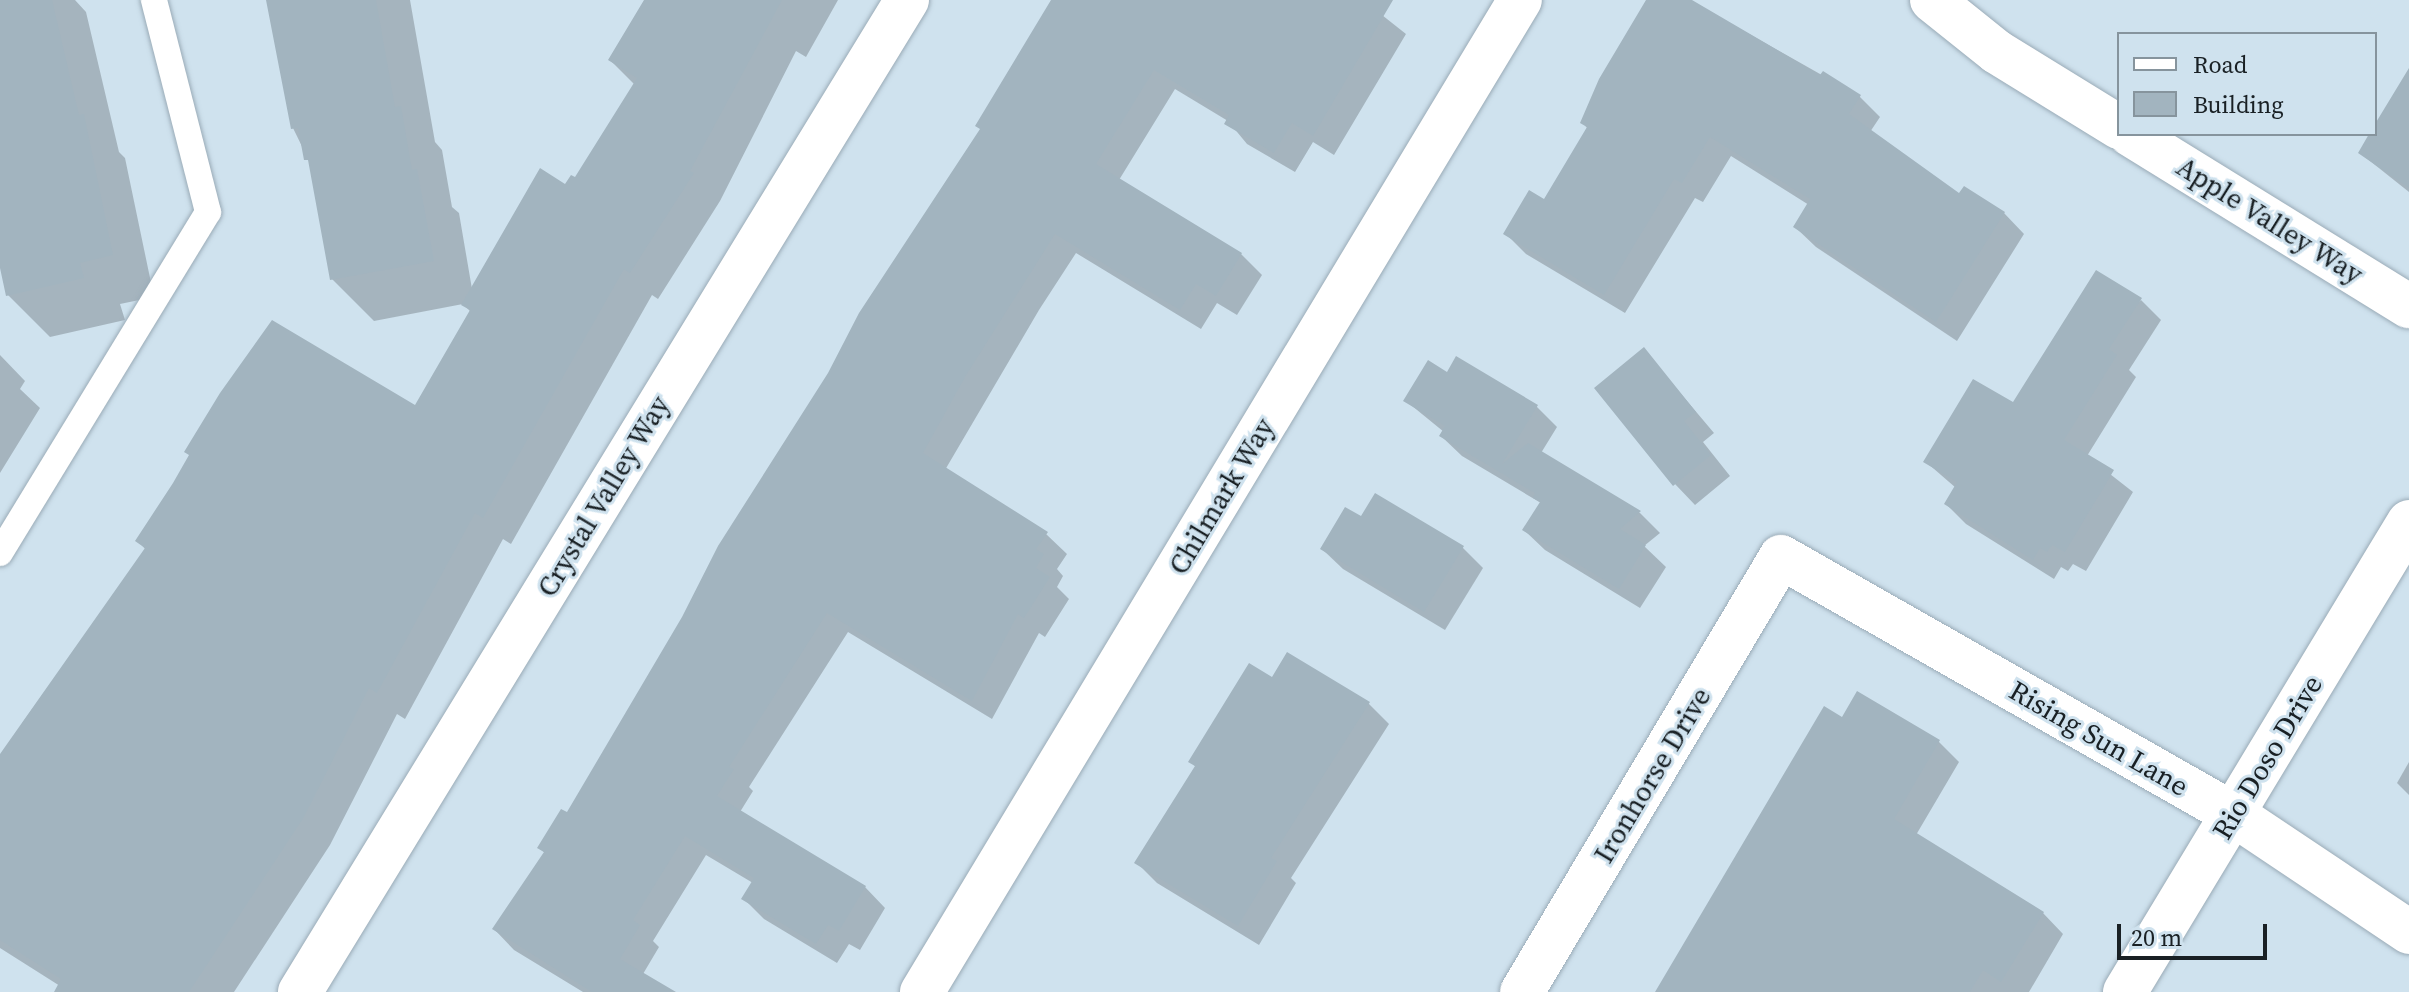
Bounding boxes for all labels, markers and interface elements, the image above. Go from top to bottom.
legend [2117,32,2377,136]
text: Road [2193,48,2247,81]
text: Building [2193,88,2284,121]
street label: Apple Valley Way [2170,149,2370,291]
street label: Crystal Valley Way [529,389,677,603]
street label: Chilmark Way [1161,411,1281,581]
street label: Rio Doso Drive [2205,669,2329,845]
street label: Rising Sun Lane [2004,673,2194,803]
street label: Ironhorse Drive [1586,681,1718,869]
scale bar [2121,908,2271,958]
text: 20 m [2131,921,2182,954]

